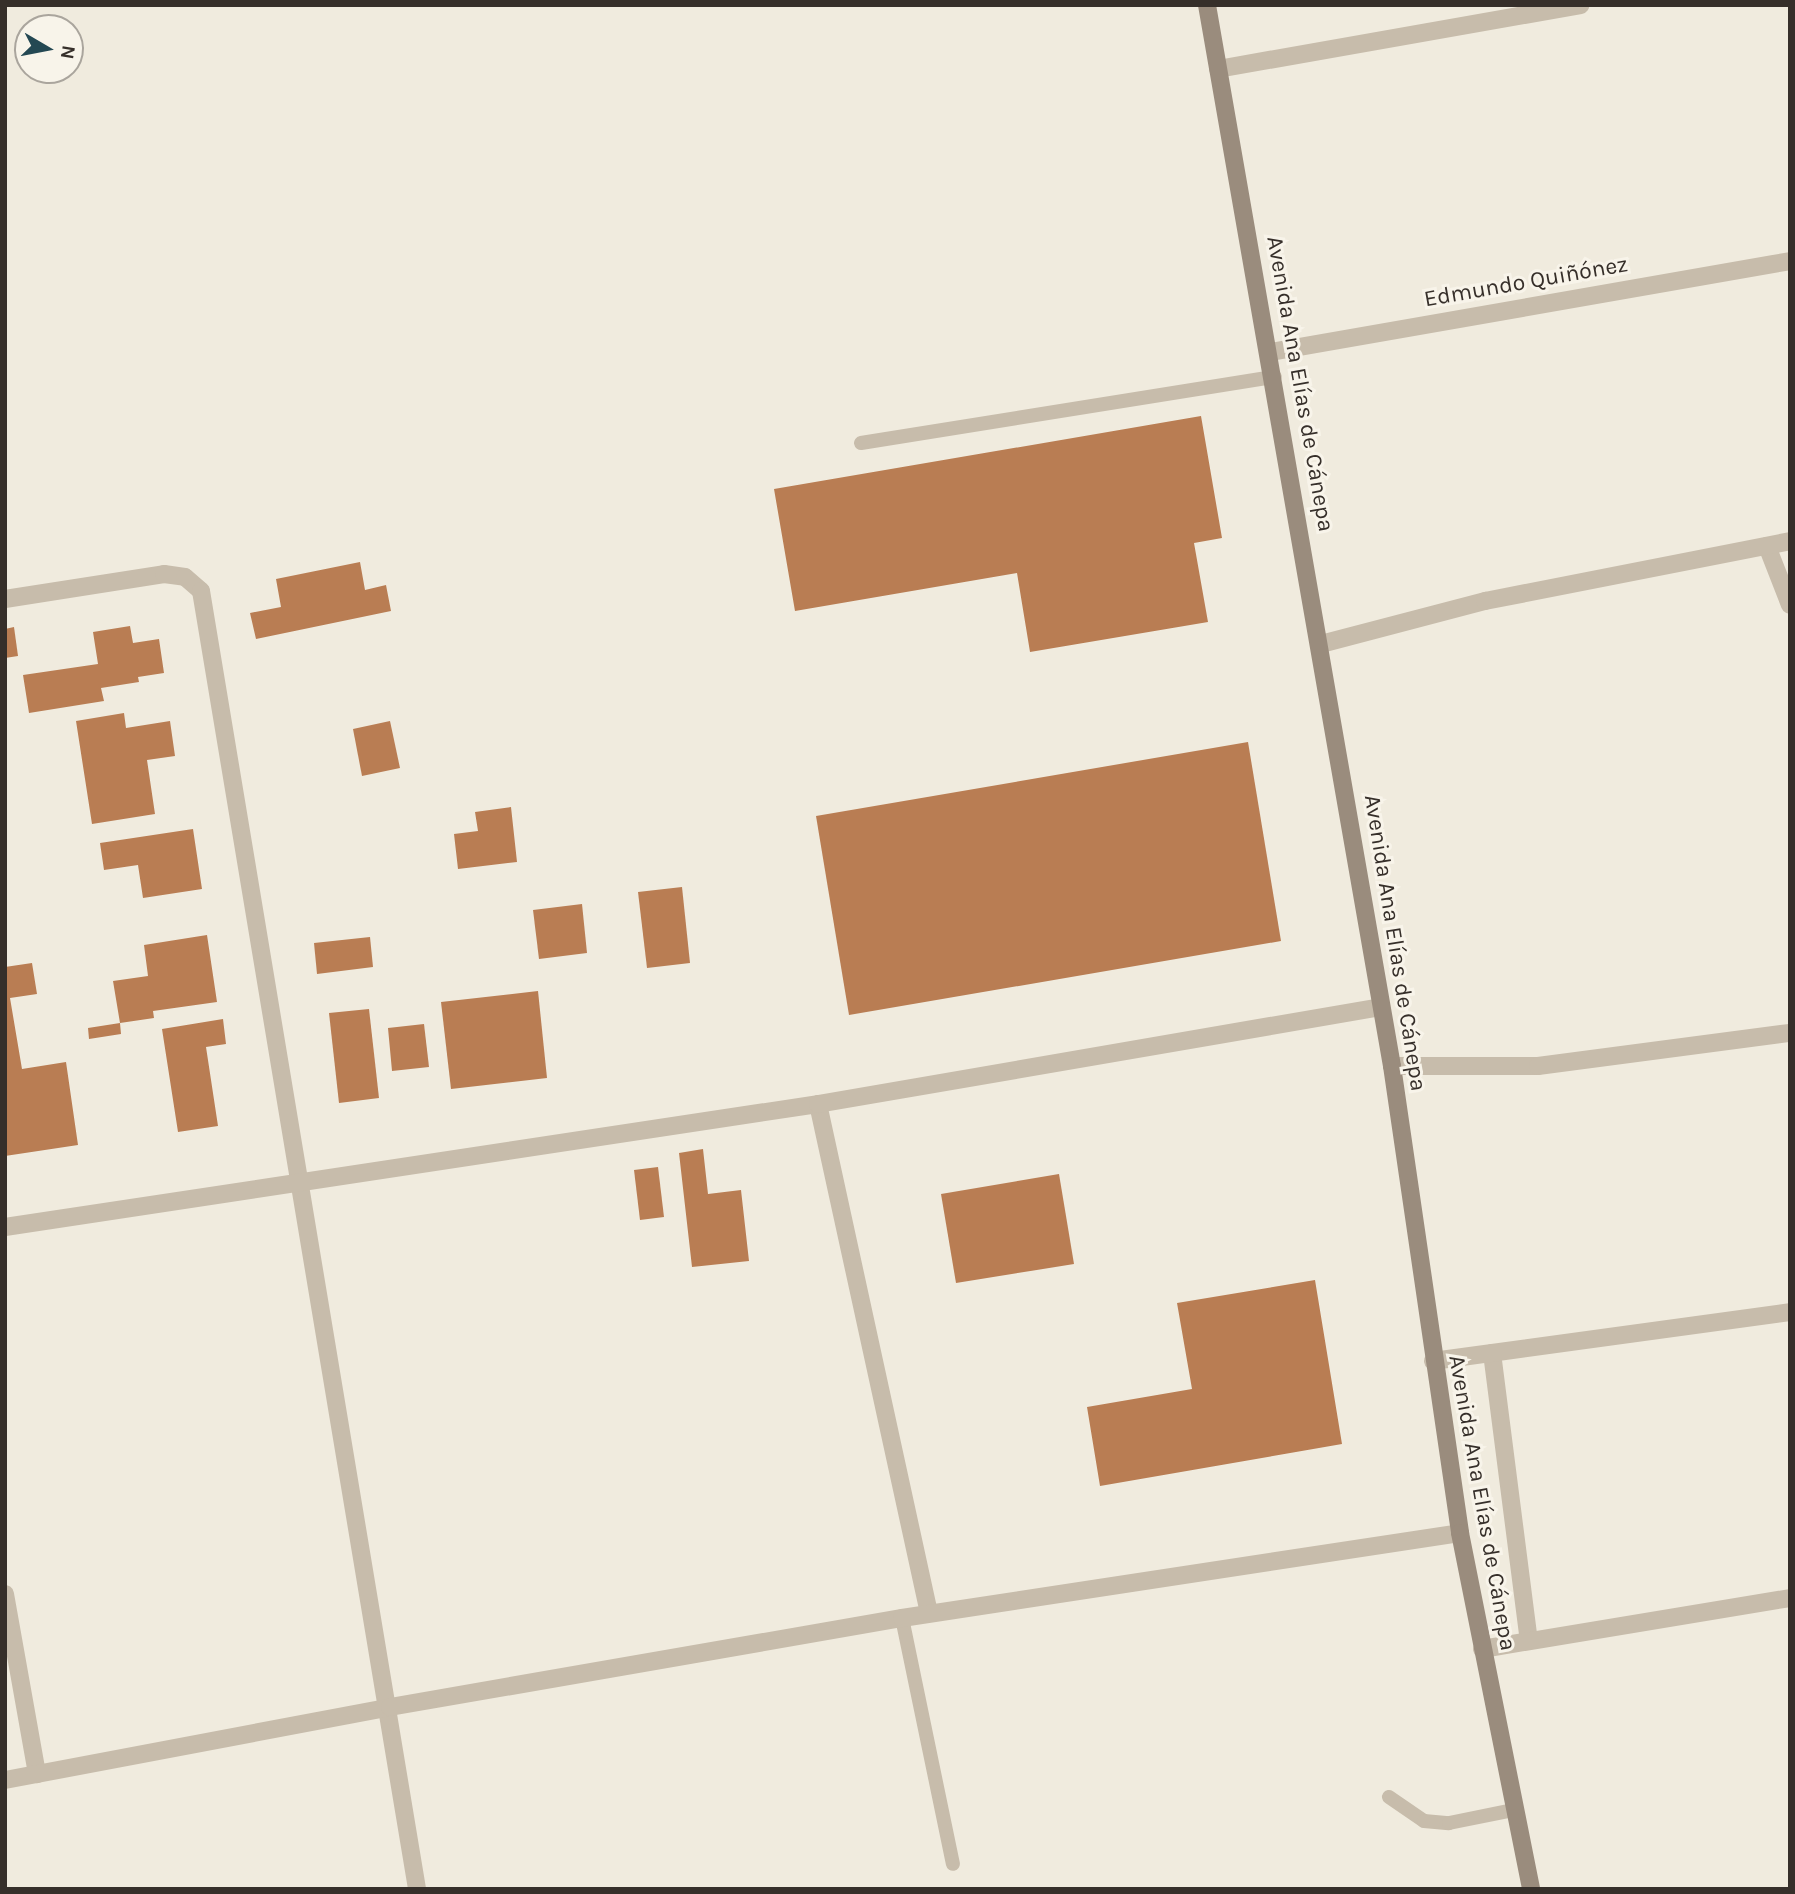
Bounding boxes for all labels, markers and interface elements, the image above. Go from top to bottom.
north arrow [14,14,84,84]
text: N [56,44,80,61]
street label: Avenida Ana Elías de Cánepa [1260,234,1340,534]
street label: Edmundo Quiñónez [1422,250,1630,314]
street label: Avenida Ana Elías de Cánepa [1358,793,1432,1093]
street label: Avenida Ana Elías de Cánepa [1442,1353,1522,1653]

